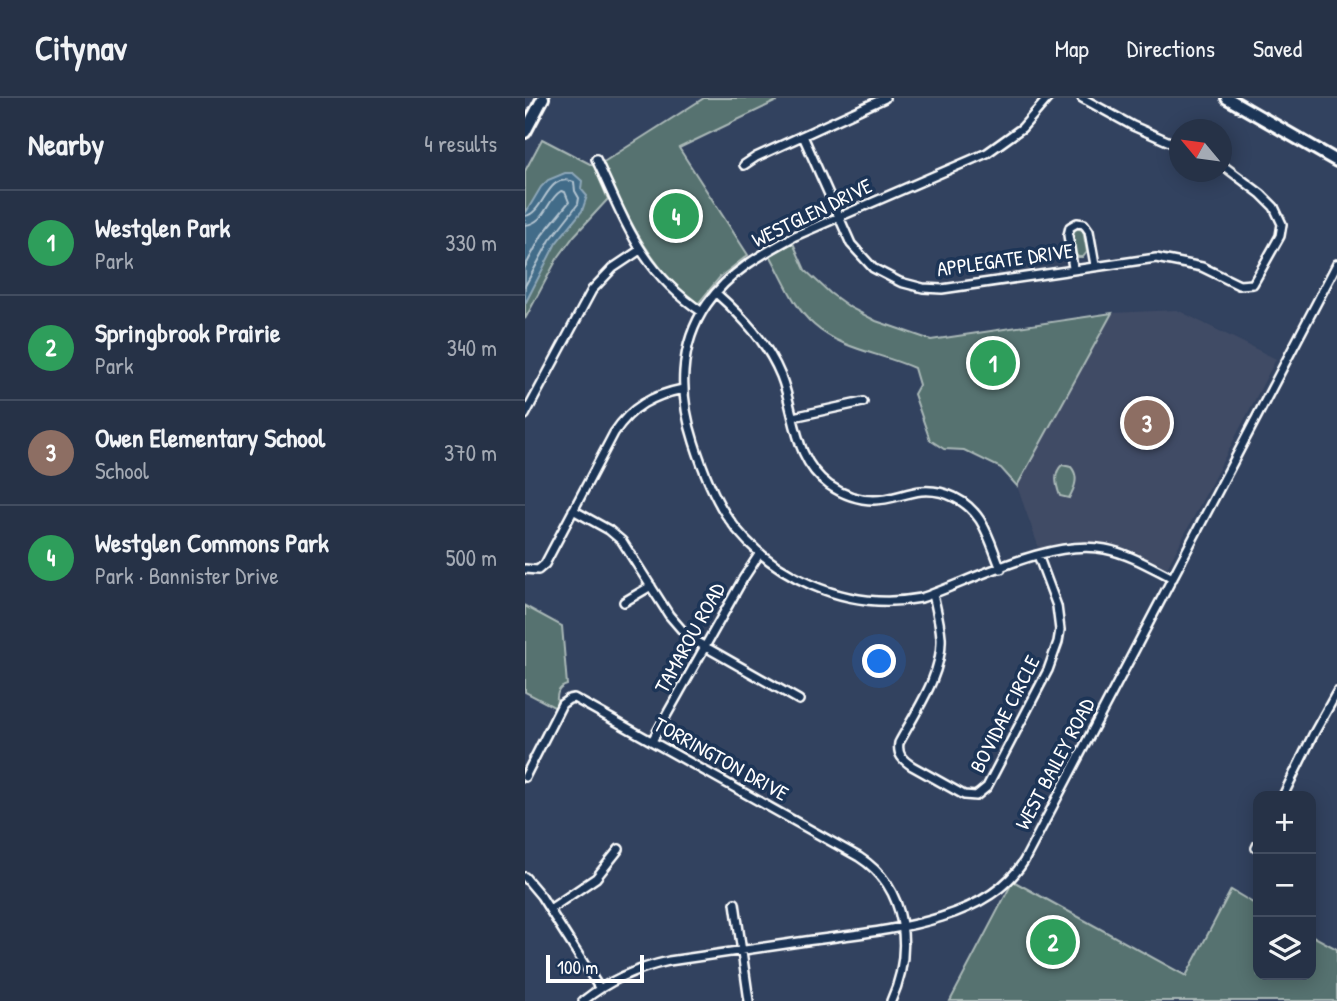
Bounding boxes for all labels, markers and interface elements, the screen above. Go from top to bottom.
text: Citynav [35,26,127,70]
text: Map [1055,32,1089,64]
text: Directions [1127,32,1215,64]
text: Saved [1253,32,1302,64]
north arrow [1169,119,1232,182]
text: Nearby [28,124,104,164]
text: 4 results [424,128,497,159]
street label: WESTGLEN DRIVE [747,171,877,254]
pin: 4 [653,190,699,242]
text: Westglen Park [95,210,230,245]
text: 1 [47,227,55,258]
text: 330 m [445,227,497,258]
street label: APPLEGATE DRIVE [935,236,1075,283]
text: Park [95,245,133,276]
text: Springbrook Prairie [95,315,280,350]
text: 2 [46,332,56,363]
text: 340 m [447,332,497,363]
pin: 1 [970,337,1016,389]
text: Park [95,350,133,381]
pin: 3 [1124,397,1170,449]
text: Owen Elementary School [95,420,325,455]
text: 3 [46,437,56,468]
text: 370 m [444,437,497,468]
text: School [95,455,149,486]
text: Westglen Commons Park [95,525,329,560]
text: 4 [47,542,55,573]
text: 500 m [446,542,497,573]
text: Park · Bannister Drive [95,560,279,591]
street label: TAMAROU ROAD [647,577,732,698]
your location [862,644,896,678]
street label: BOVIDAE CIRCLE [963,650,1047,777]
street label: WEST BAILEY ROAD [1008,693,1101,835]
street label: TORRINGTON DRIVE [649,710,794,808]
map controls [1253,791,1316,980]
button: + [1253,791,1316,854]
button: − [1253,854,1316,917]
pin: 2 [1030,916,1076,968]
button: layers [1253,917,1316,980]
scale bar [546,952,644,984]
text: 100 m [557,954,598,980]

